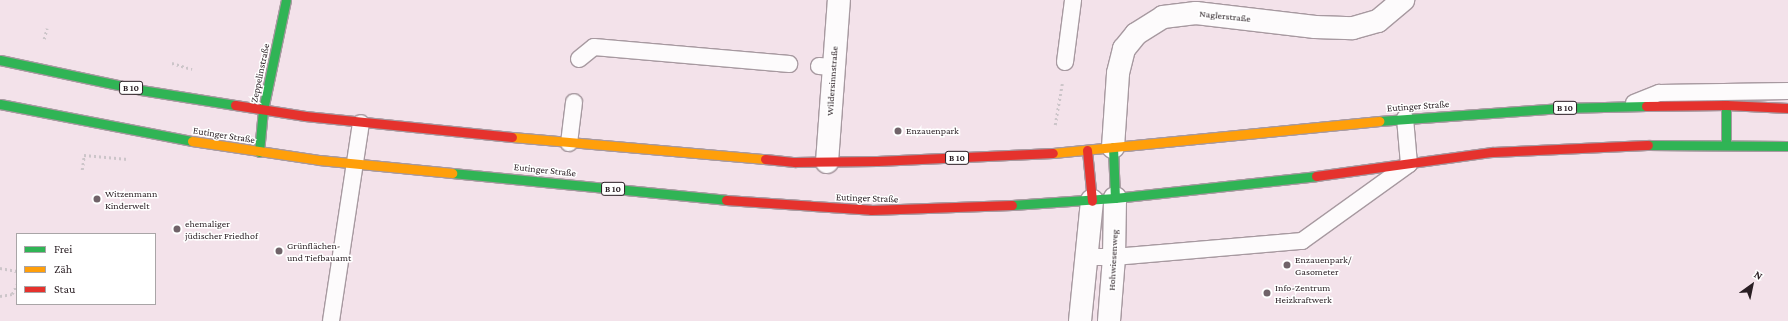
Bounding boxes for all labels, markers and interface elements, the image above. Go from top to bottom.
street label: Naglerstraße [1199,7,1251,25]
street label: Zeppelinstraße [248,42,272,104]
street label: Wildersinnstraße [824,46,840,116]
road number: B 10 [119,81,143,95]
street label: Eutinger Straße [1386,98,1450,114]
road number: B 10 [1553,101,1577,115]
street label: Eutinger Straße [192,124,256,146]
place label: Enzauenpark [906,125,959,137]
marker: Enzauenpark [893,126,903,136]
road number: B 10 [945,151,969,165]
street label: Eutinger Straße [513,161,577,179]
road number: B 10 [601,182,625,196]
place label: Witzenmann Kinderwelt [105,187,157,210]
street label: Eutinger Straße [836,191,898,205]
marker: Witzenmann Kinderwelt [92,194,102,204]
place label: ehemaliger jüdischer Friedhof [185,217,258,240]
marker: ehemaliger jüdischer Friedhof [172,224,182,234]
street label: Hohwiesenweg [1105,229,1121,291]
legend [16,233,156,305]
place label: Grünflächen- und Tiefbauamt [287,239,351,262]
text: Frei [54,242,72,256]
marker: Grünflächen- und Tiefbauamt [274,246,284,256]
place label: Enzauenpark/ Gasometer [1295,253,1351,276]
marker: Enzauenpark/ Gasometer [1282,260,1292,270]
text: Zäh [54,262,72,276]
north arrow [1732,265,1772,305]
text: N [1752,268,1765,282]
place label: Info-Zentrum Heizkraftwerk [1275,281,1332,304]
text: Stau [54,282,75,296]
marker: Info-Zentrum Heizkraftwerk [1262,288,1272,298]

